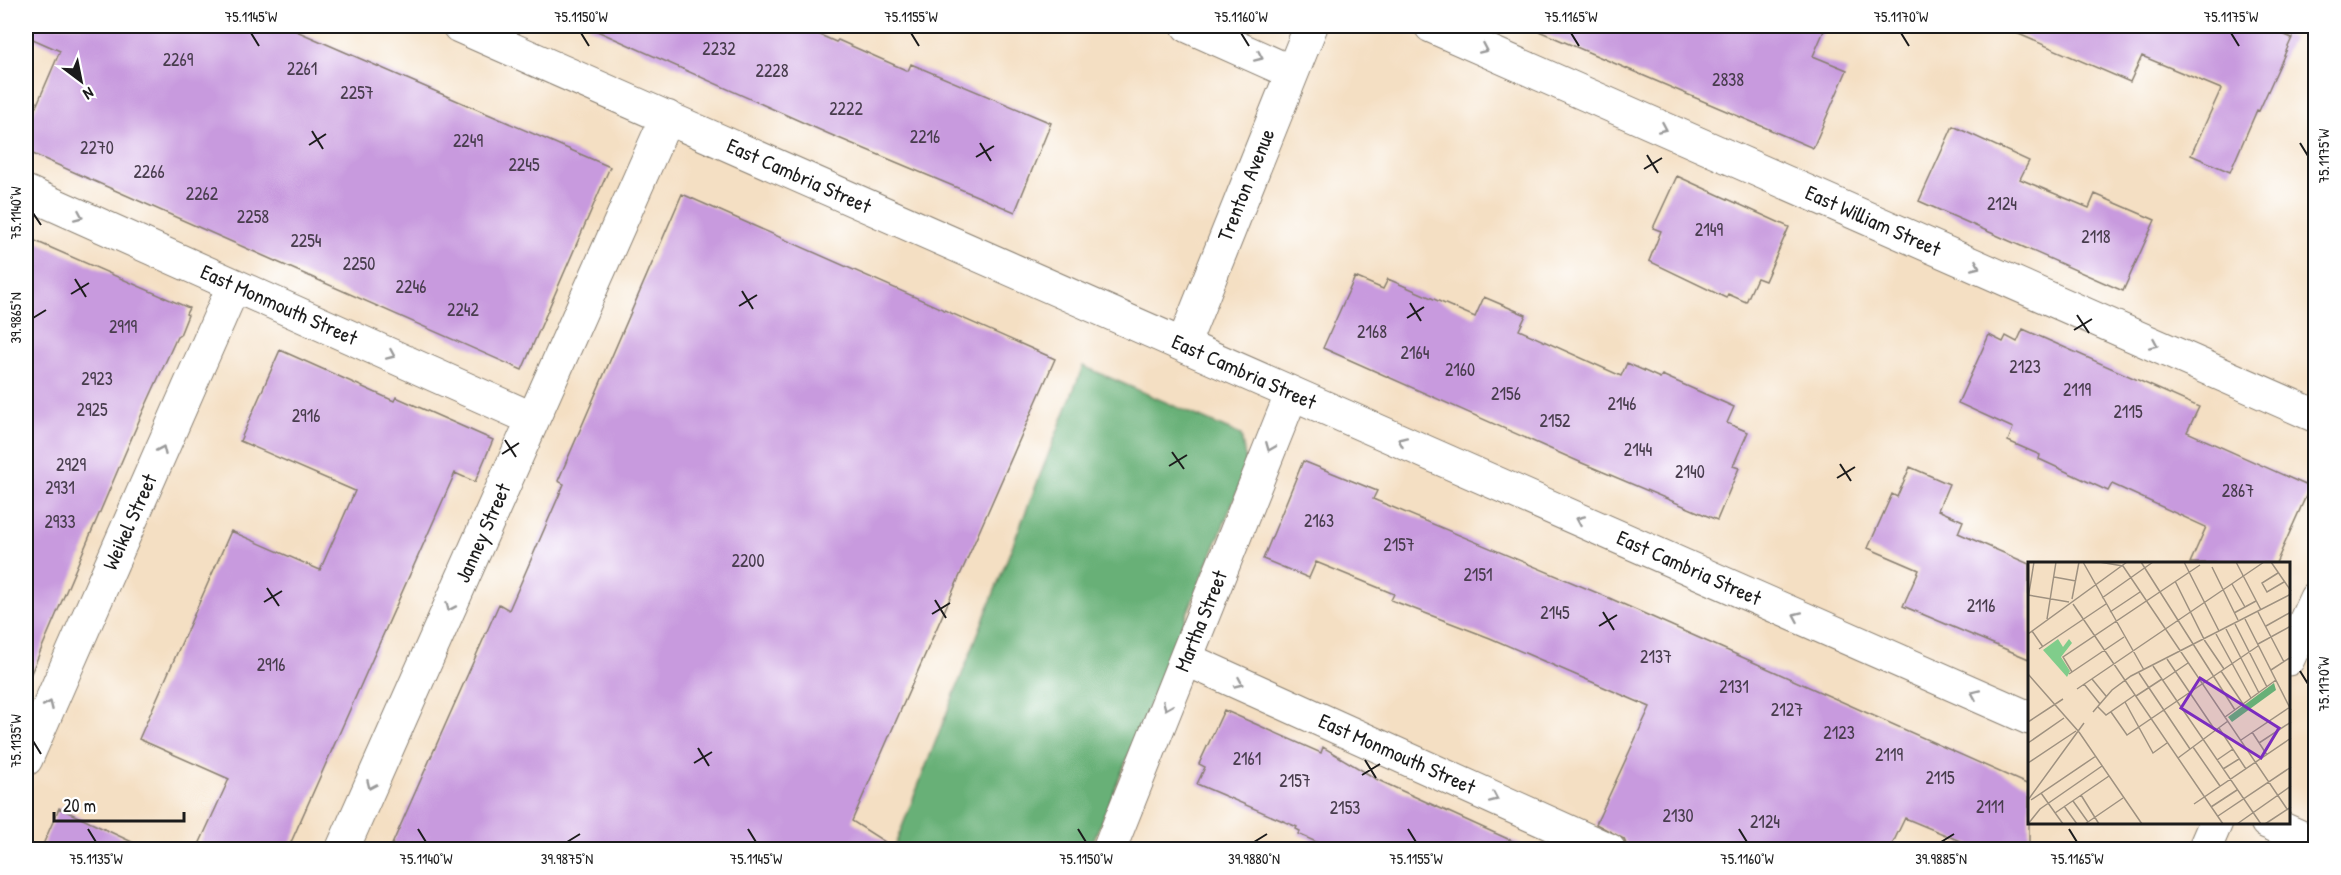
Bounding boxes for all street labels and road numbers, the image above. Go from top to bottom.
street label: Trenton Avenue [1210,124,1281,245]
street label: East Cambria Street [722,131,877,221]
street label: East William Street [1801,178,1946,264]
street label: East Monmouth Street [196,257,363,352]
street label: East Cambria Street [1167,327,1322,417]
street label: Weikel Street [95,468,164,574]
street label: Janney Street [448,478,518,587]
street label: East Cambria Street [1612,523,1767,613]
street label: Martha Street [1167,565,1234,676]
street label: East Monmouth Street [1314,706,1481,801]

